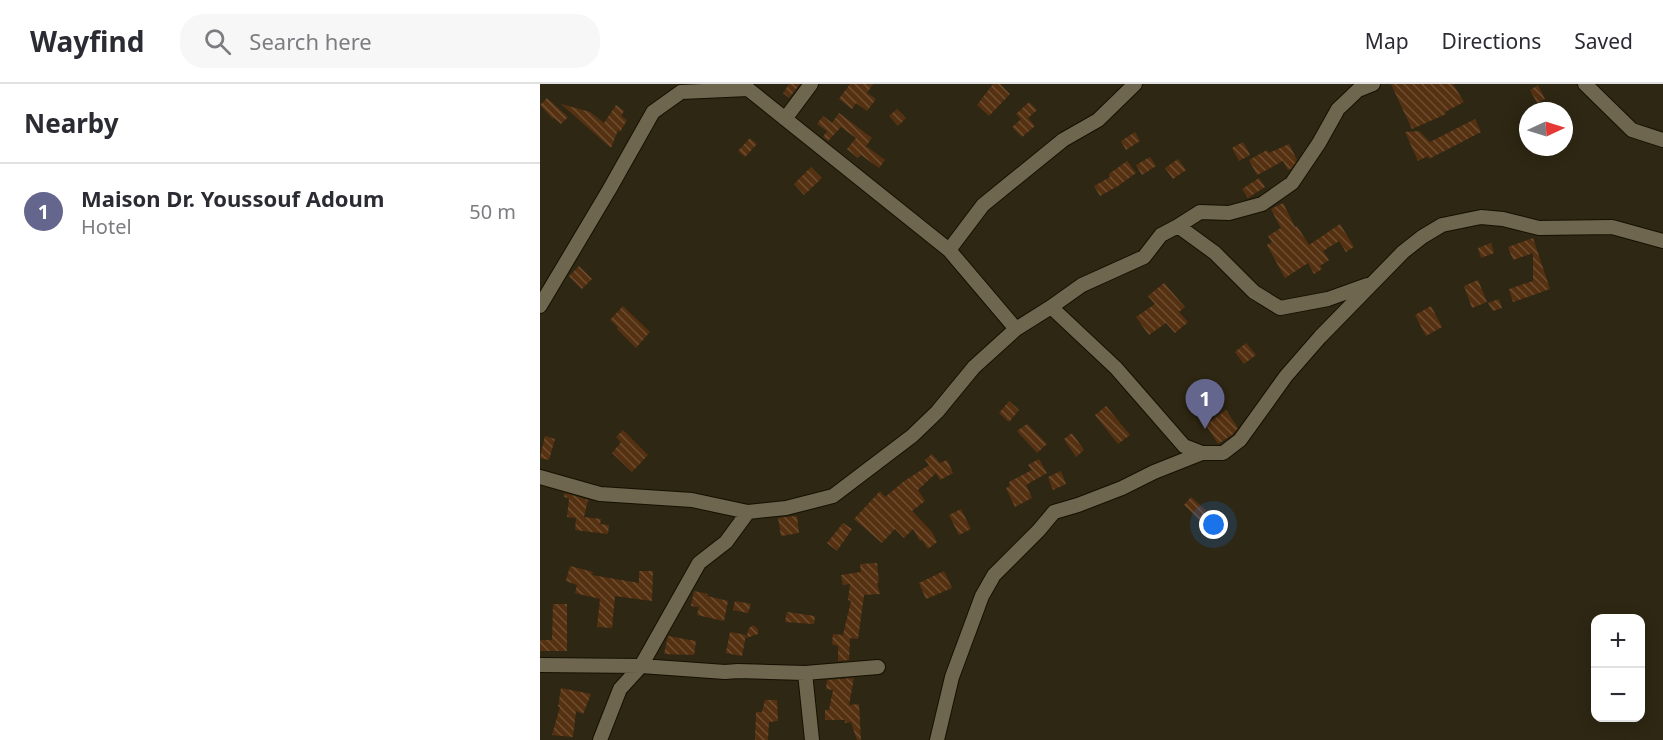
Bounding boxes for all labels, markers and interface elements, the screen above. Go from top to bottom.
search box [180,14,600,68]
text: Wayfind [30,22,144,60]
icon: search [201,25,234,58]
text: Search here [249,26,372,56]
text: Map [1365,27,1409,55]
text: Directions [1442,27,1541,55]
text: Saved [1574,27,1633,55]
north arrow [1519,102,1573,156]
text: Nearby [24,105,119,141]
text: Maison Dr. Youssouf Adoum [81,183,384,213]
text: 1 [38,198,49,225]
text: 50 m [469,198,516,225]
text: Hotel [81,213,132,240]
pin: 1 [1186,380,1224,429]
your location [1199,510,1228,539]
map controls [1591,614,1645,722]
button: + [1591,614,1645,668]
button: − [1591,668,1645,722]

